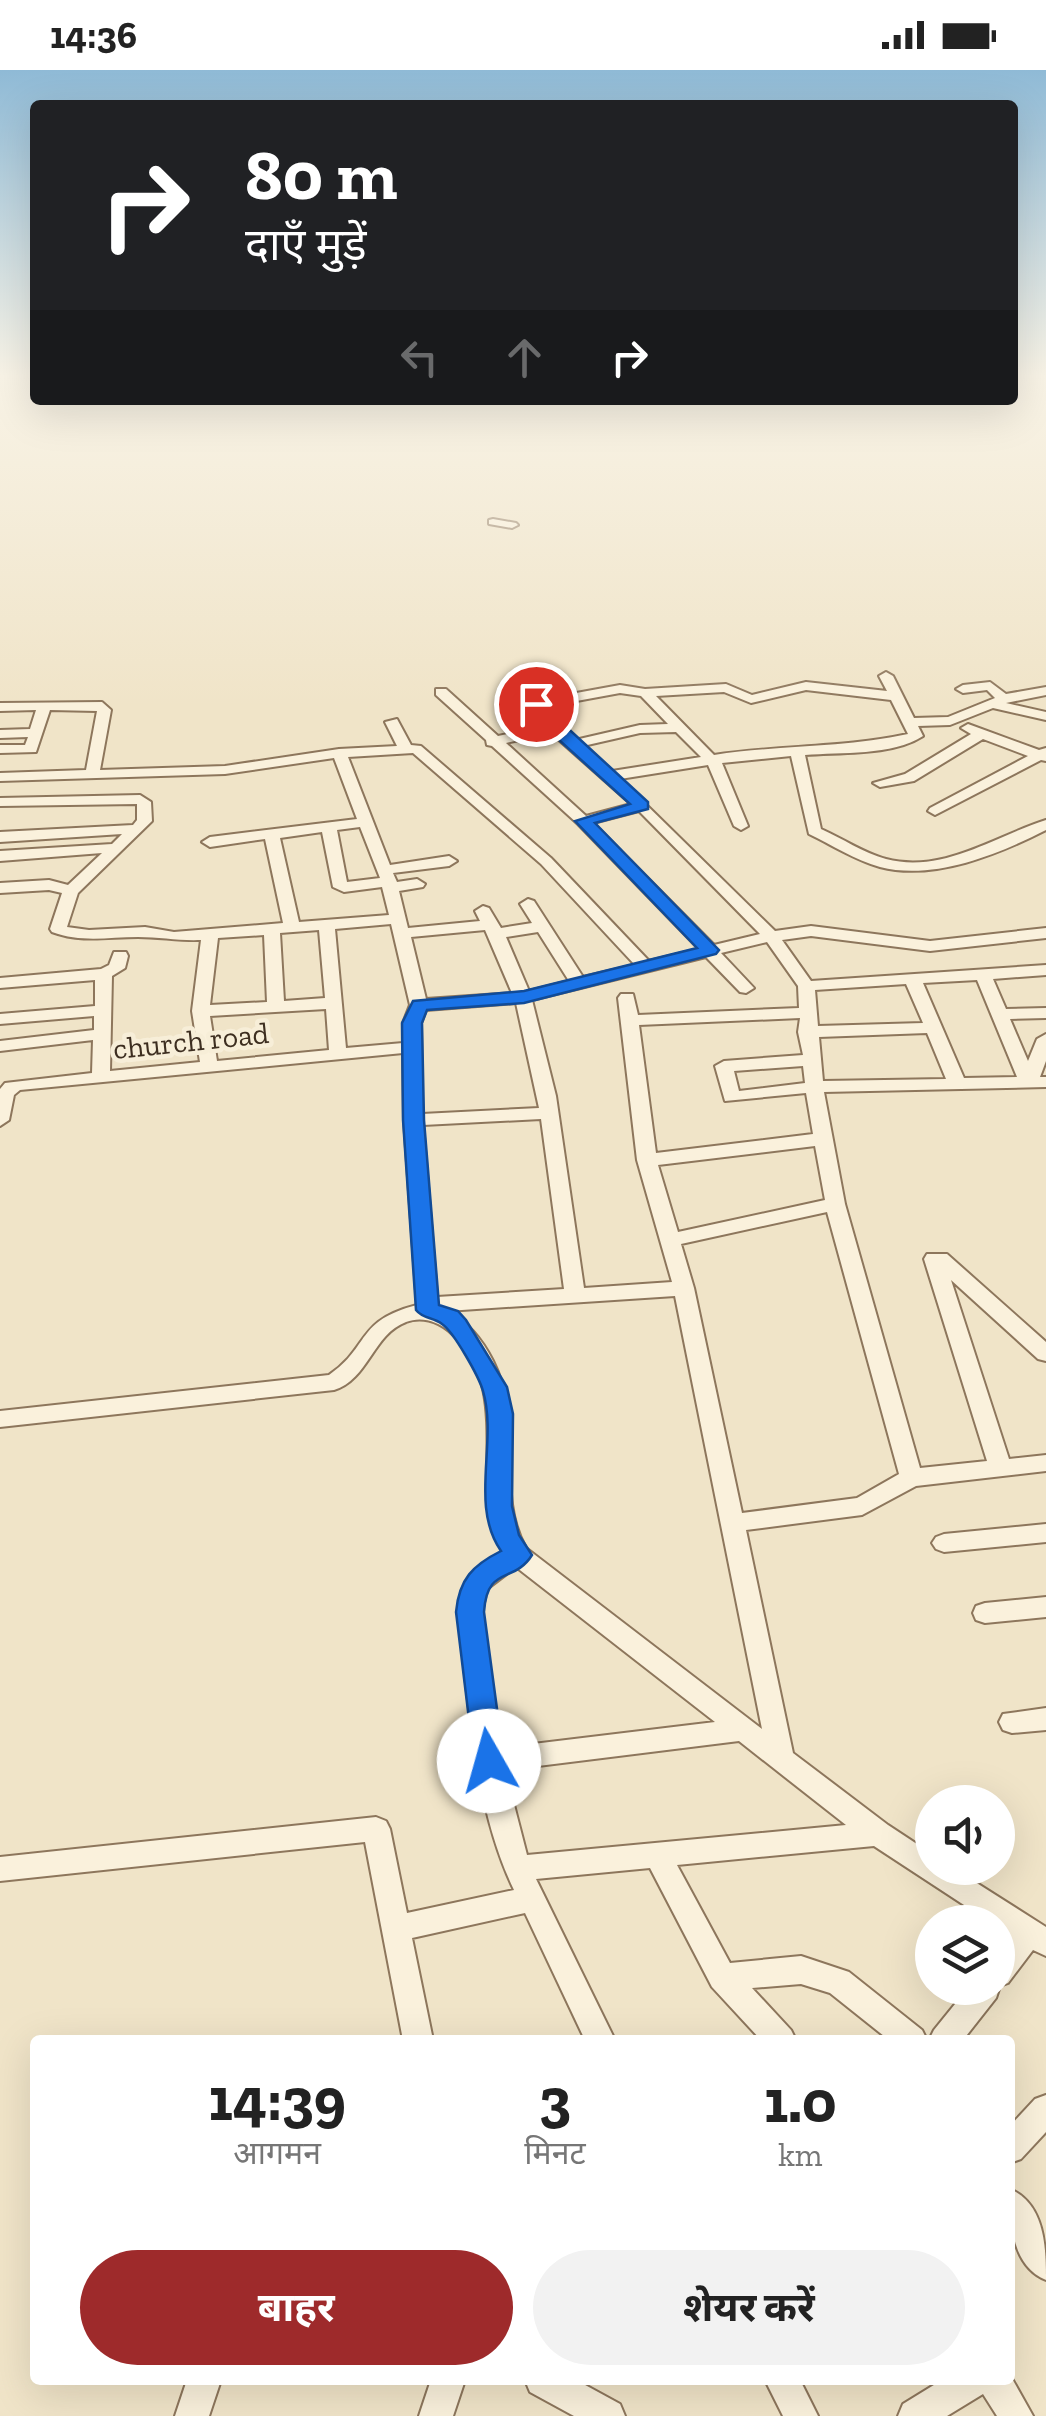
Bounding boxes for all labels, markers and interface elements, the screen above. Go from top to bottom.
text: 14:36 [50,12,137,58]
text: 80 m [245,133,397,217]
icon: right [80,140,210,270]
text: दाएँ मुड़ें [245,218,367,272]
icon: left [392,330,447,385]
icon: ahead [497,330,552,385]
icon: right [602,330,657,385]
pin [494,662,579,747]
icon: arrive [509,677,564,732]
street label: church road [111,1015,271,1067]
position arrow [437,1709,541,1813]
map controls [915,1785,1015,2005]
button: sound [915,1785,1015,1885]
button: layers [915,1905,1015,2005]
text: 14:39 [208,2063,346,2135]
text: 3 [539,2063,571,2135]
text: 1.0 [764,2065,837,2137]
text: आगमन [233,2134,321,2172]
text: मिनट [524,2134,586,2172]
text: km [778,2136,822,2174]
button: बाहर [80,2250,513,2365]
button: शेयर करें [533,2250,965,2365]

